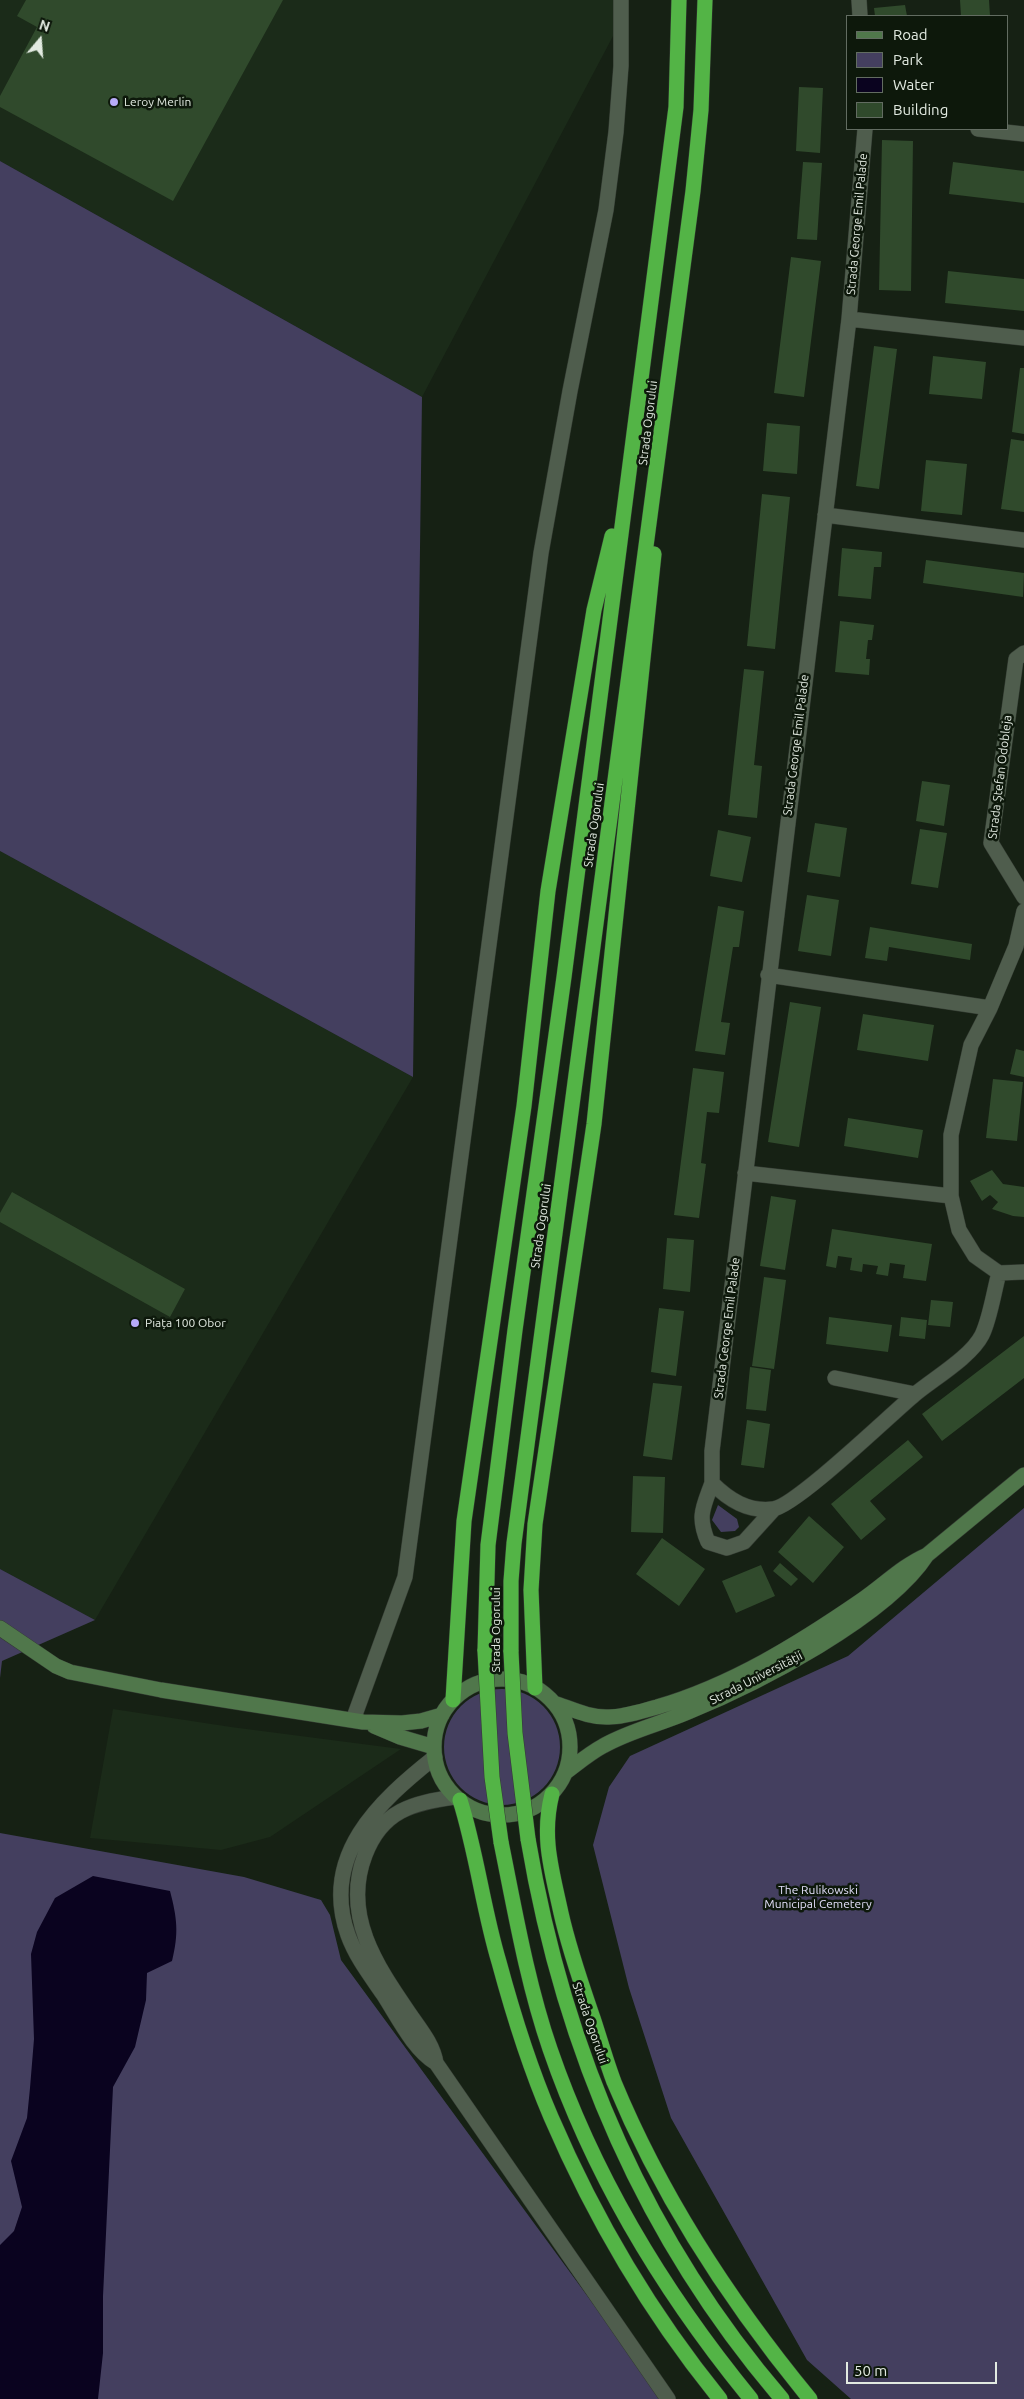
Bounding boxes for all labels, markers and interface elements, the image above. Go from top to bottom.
north arrow [15,15,65,65]
legend [846,15,1009,130]
text: N [37,17,52,35]
text: Road [893,26,928,43]
text: Park [893,51,923,68]
text: Water [893,76,934,93]
place label: Leroy Merlin [124,95,191,109]
marker: Leroy Merlin [108,96,120,108]
text: Building [893,101,948,118]
street label: Strada George Emil Palade [844,153,870,295]
street label: Strada Ogorului [636,380,660,466]
street label: Strada George Emil Palade [780,674,812,816]
street label: Strada Ștefan Odobleja [985,714,1015,840]
street label: Strada Ogorului [581,782,607,868]
street label: Strada Ogorului [528,1183,554,1269]
street label: Strada George Emil Palade [711,1257,743,1399]
place label: Piața 100 Obor [145,1316,226,1330]
marker: Piața 100 Obor [129,1317,141,1329]
street label: Strada Ogorului [489,1587,503,1673]
street label: Strada Universității [707,1648,805,1708]
park label: The Rulikowski Municipal Cemetery [764,1883,872,1911]
street label: Strada Ogorului [569,1980,611,2066]
scale bar [849,2352,1000,2384]
text: 50 m [854,2362,887,2379]

